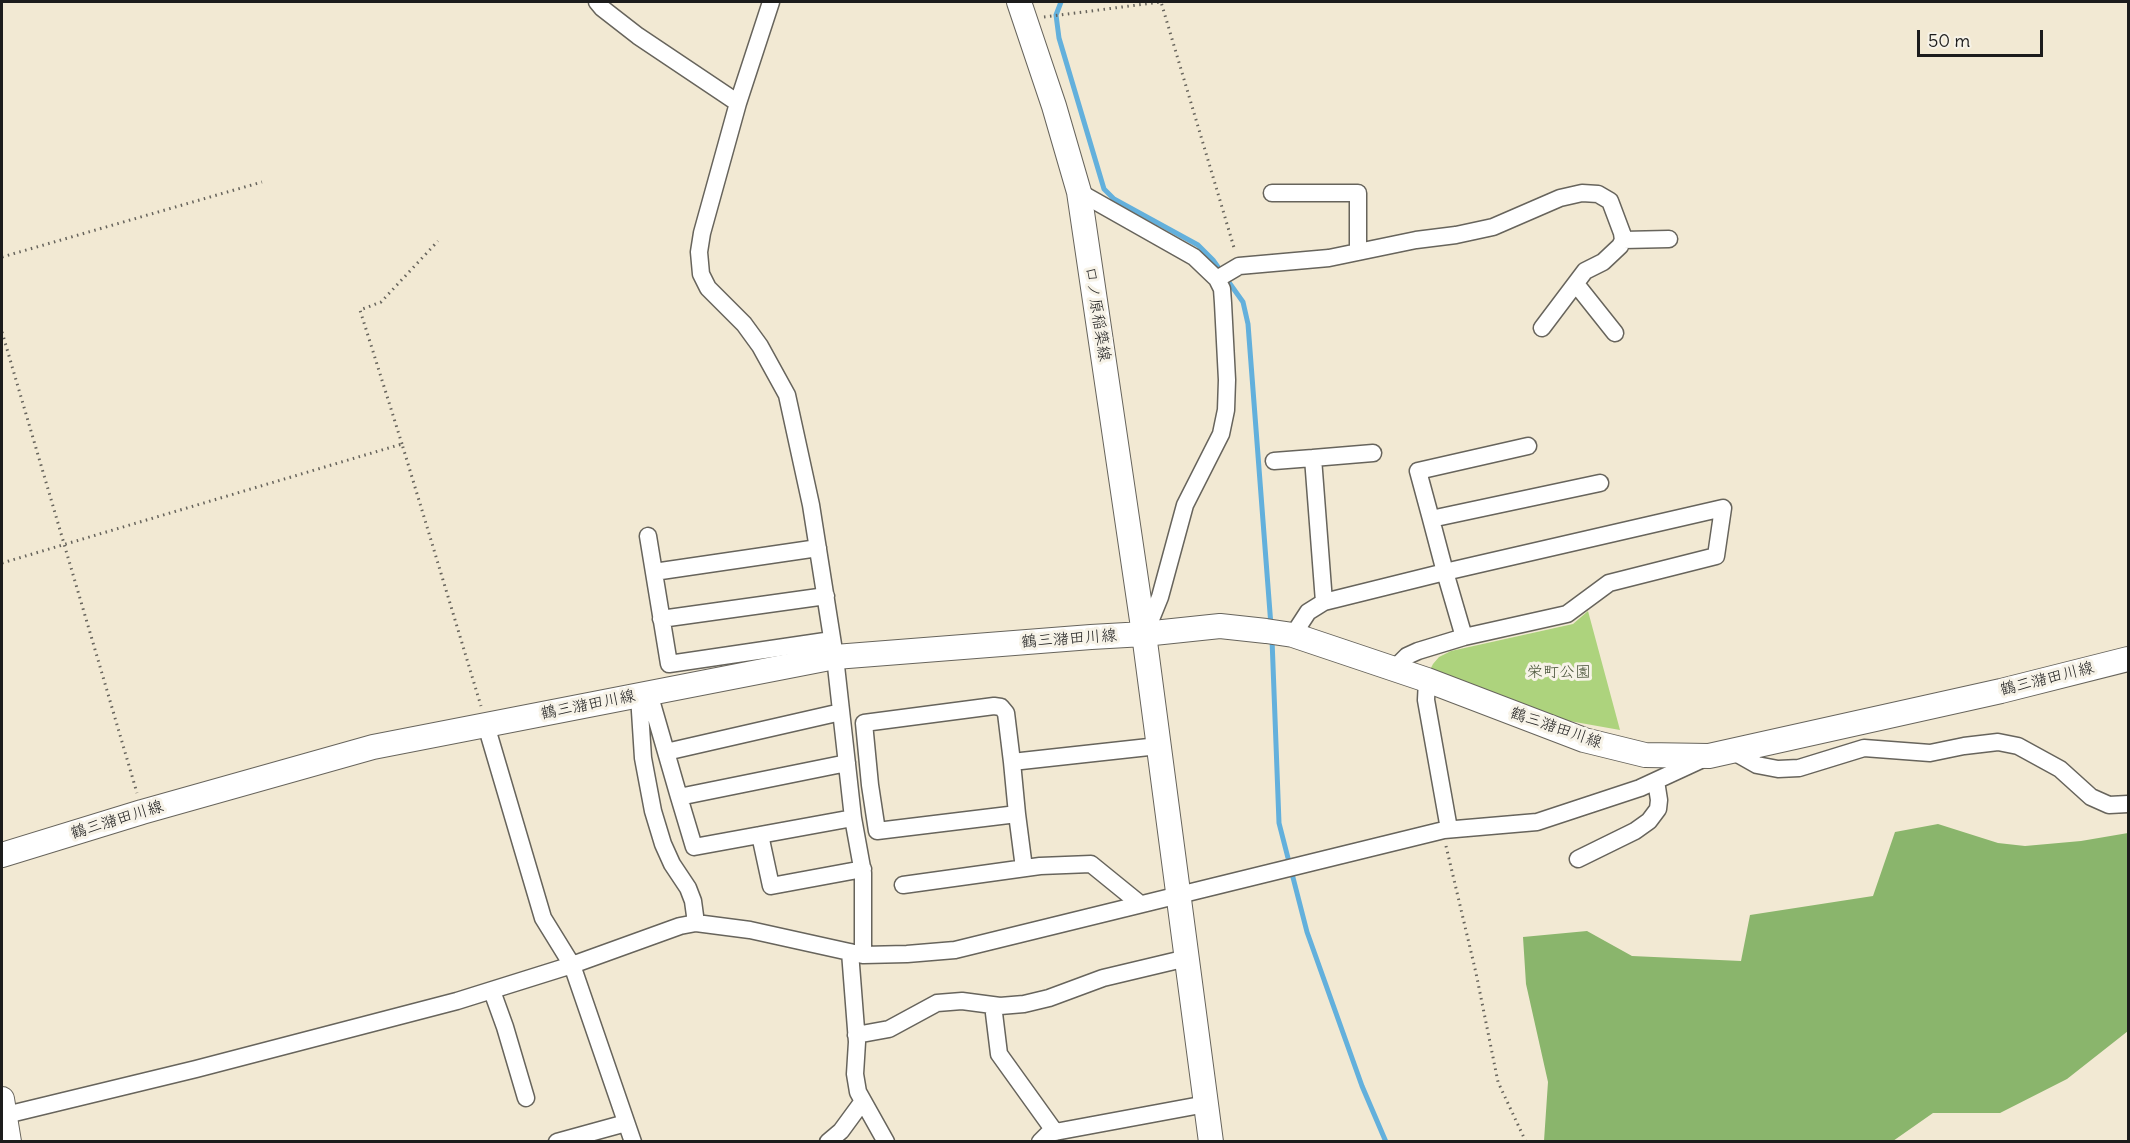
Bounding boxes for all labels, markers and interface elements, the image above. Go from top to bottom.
scale bar [1920,18,2046,56]
text: 50 m [1928,29,1970,52]
street label: 口ノ原稲築線 [1080,265,1114,363]
street label: 鶴三潴田川線 [1020,626,1118,652]
street label: 鶴三潴田川線 [1998,658,2096,700]
park label: 栄町公園 [1527,662,1591,682]
street label: 鶴三潴田川線 [539,686,637,724]
street label: 鶴三潴田川線 [1507,703,1605,753]
street label: 鶴三潴田川線 [68,797,166,843]

